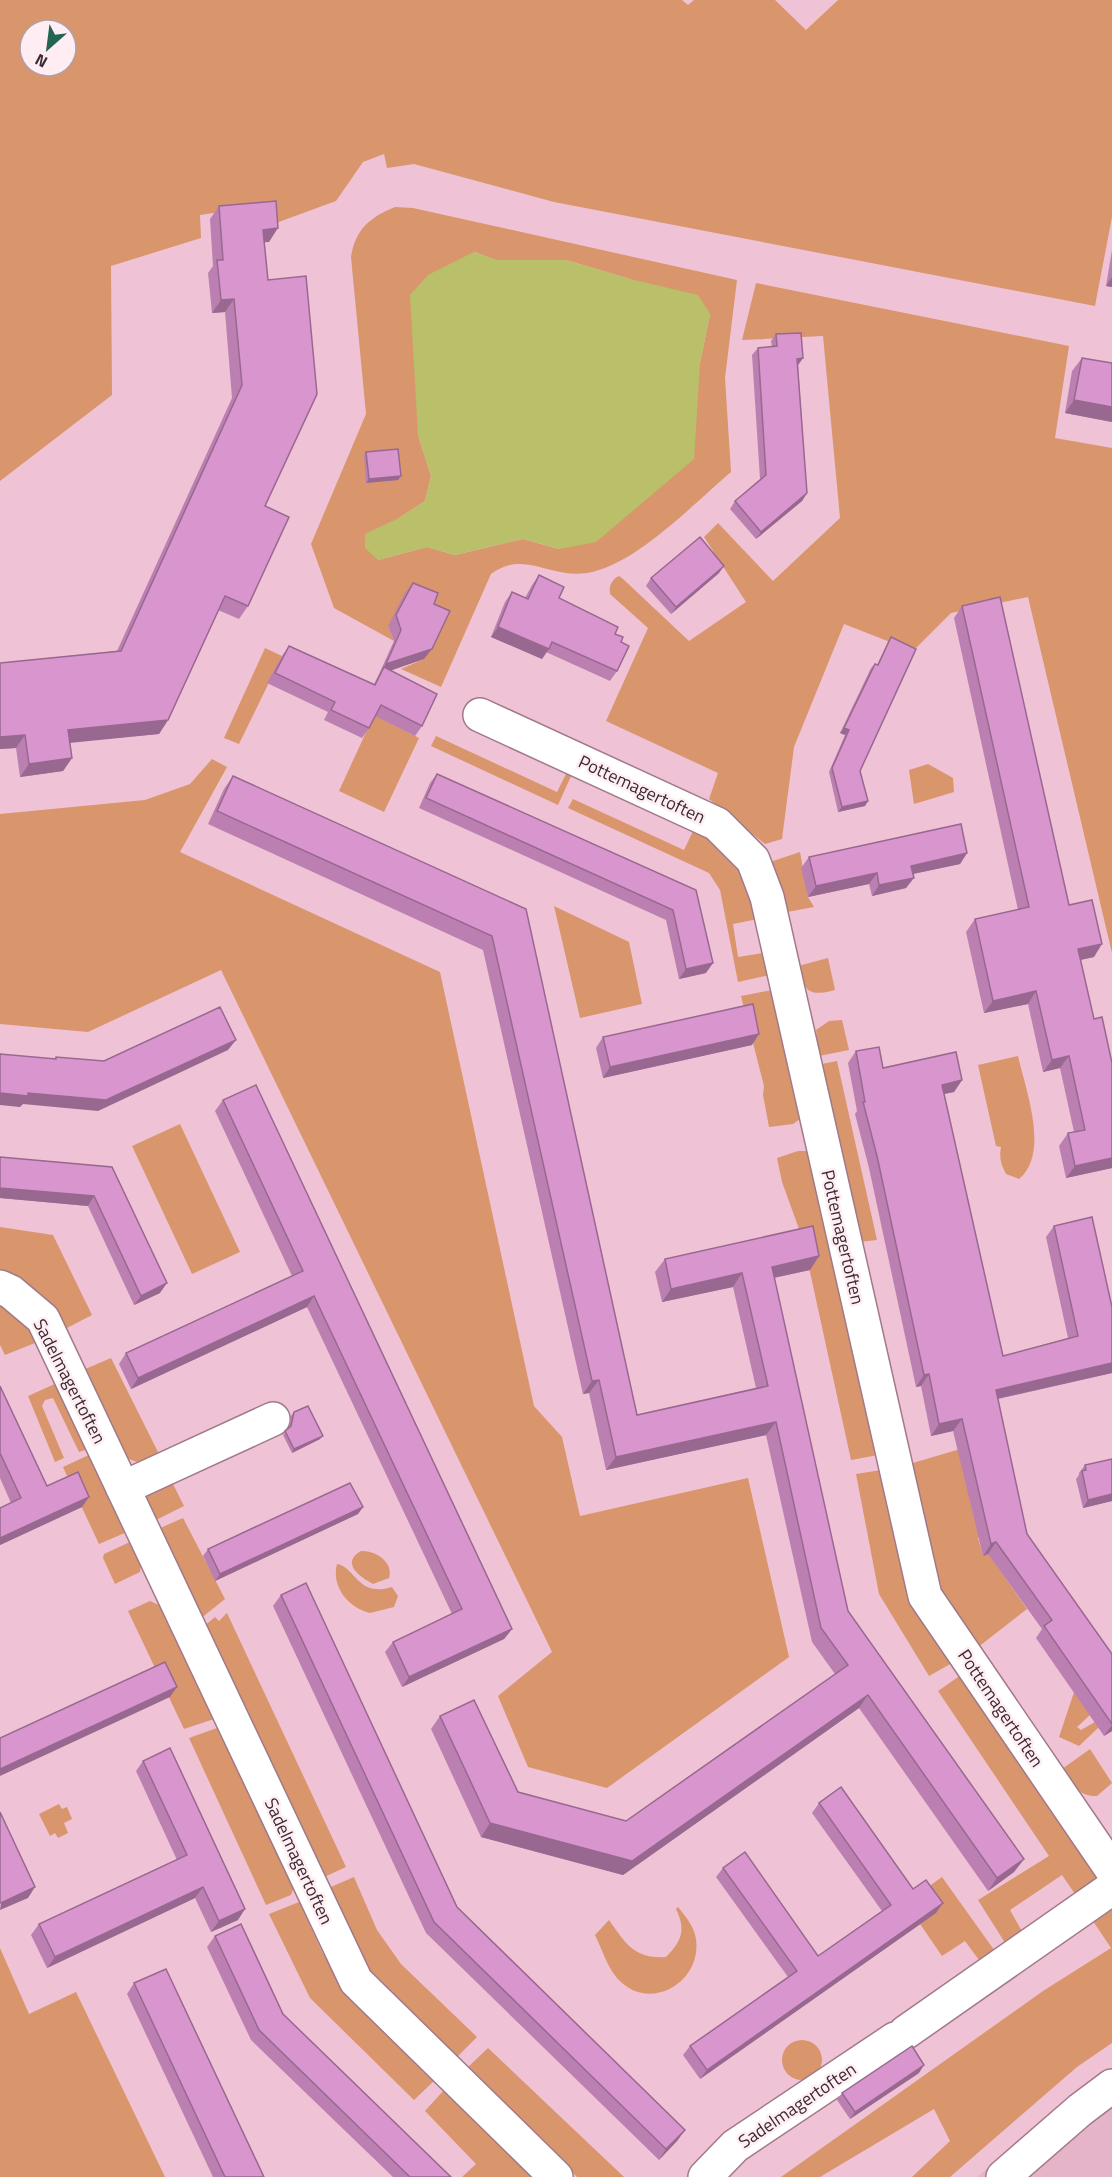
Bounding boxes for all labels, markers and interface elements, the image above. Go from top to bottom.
north arrow [18,18,78,78]
text: N [30,48,51,74]
street label: Pottemagertoften [574,748,710,830]
street label: Pottemagertoften [814,1167,872,1307]
street label: Sadelmagertoften [27,1314,113,1448]
street label: Pottemagertoften [951,1644,1051,1772]
street label: Sadelmagertoften [258,1793,340,1929]
street label: Sadelmagertoften [733,2055,861,2155]

